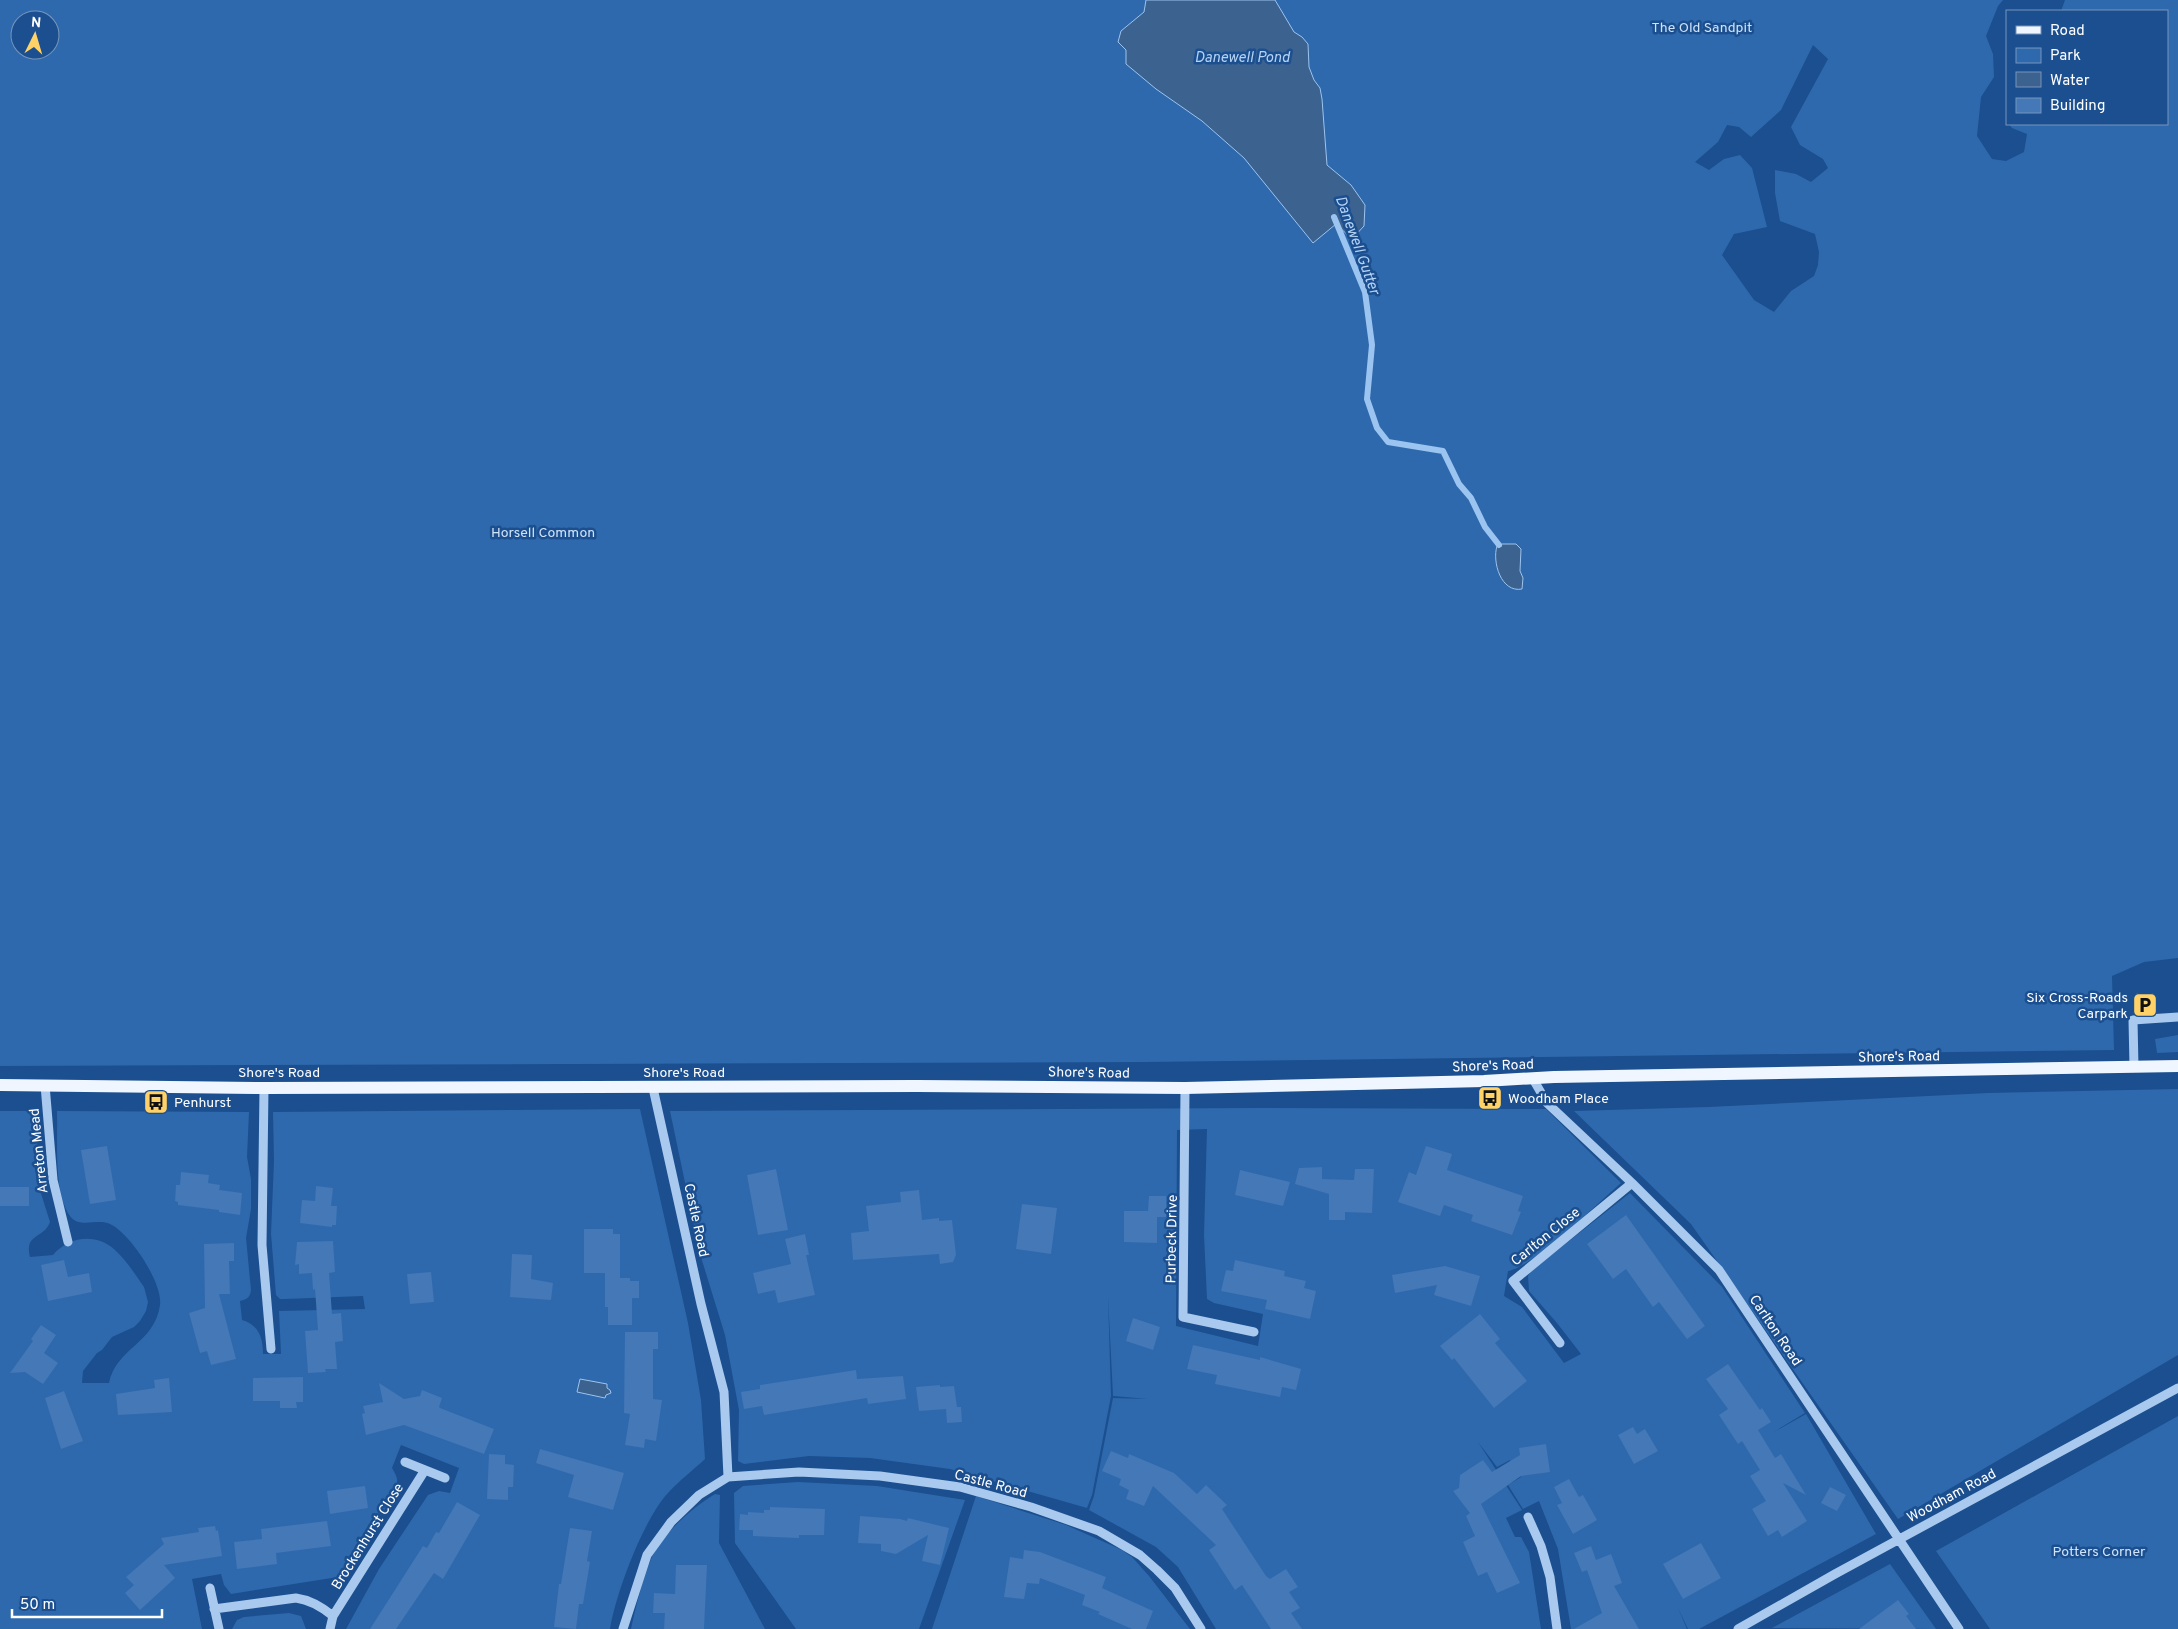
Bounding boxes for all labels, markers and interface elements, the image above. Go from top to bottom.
north arrow [10,10,60,60]
legend [2006,10,2168,125]
text: N [30,15,42,32]
park label: The Old Sandpit [1652,20,1752,37]
text: Road [2050,22,2085,41]
text: Park [2050,47,2081,66]
water label: Danewell Pond [1194,49,1290,68]
text: Water [2050,72,2090,91]
text: Building [2050,97,2105,116]
water label: Danewell Gutter [1330,193,1384,299]
park label: Horsell Common [491,525,595,542]
place label: Six Cross-Roads Carpark [2026,990,2128,1023]
parking icon: Six Cross-Roads Carpark [2132,992,2158,1018]
street label: Shore's Road [1858,1048,1940,1067]
street label: Shore's Road [1452,1057,1534,1076]
street label: Shore's Road [1048,1064,1130,1083]
street label: Shore's Road [238,1065,320,1082]
street label: Shore's Road [643,1065,725,1082]
bus stop icon: Woodham Place [1477,1085,1503,1111]
bus stop icon: Penhurst [143,1089,169,1115]
place label: Woodham Place [1508,1091,1609,1108]
place label: Penhurst [174,1095,231,1112]
street label: Arreton Mead [27,1107,52,1194]
street label: Castle Road [679,1182,712,1259]
street label: Purbeck Drive [1163,1195,1182,1284]
street label: Carlton Close [1508,1204,1584,1270]
street label: Carlton Road [1745,1292,1805,1370]
street label: Woodham Road [1904,1466,1999,1527]
street label: Castle Road [952,1467,1029,1502]
street label: Brockenhurst Close [329,1480,408,1593]
park label: Potters Corner [2052,1544,2146,1561]
scale bar [12,1586,162,1618]
text: 50 m [20,1596,55,1615]

